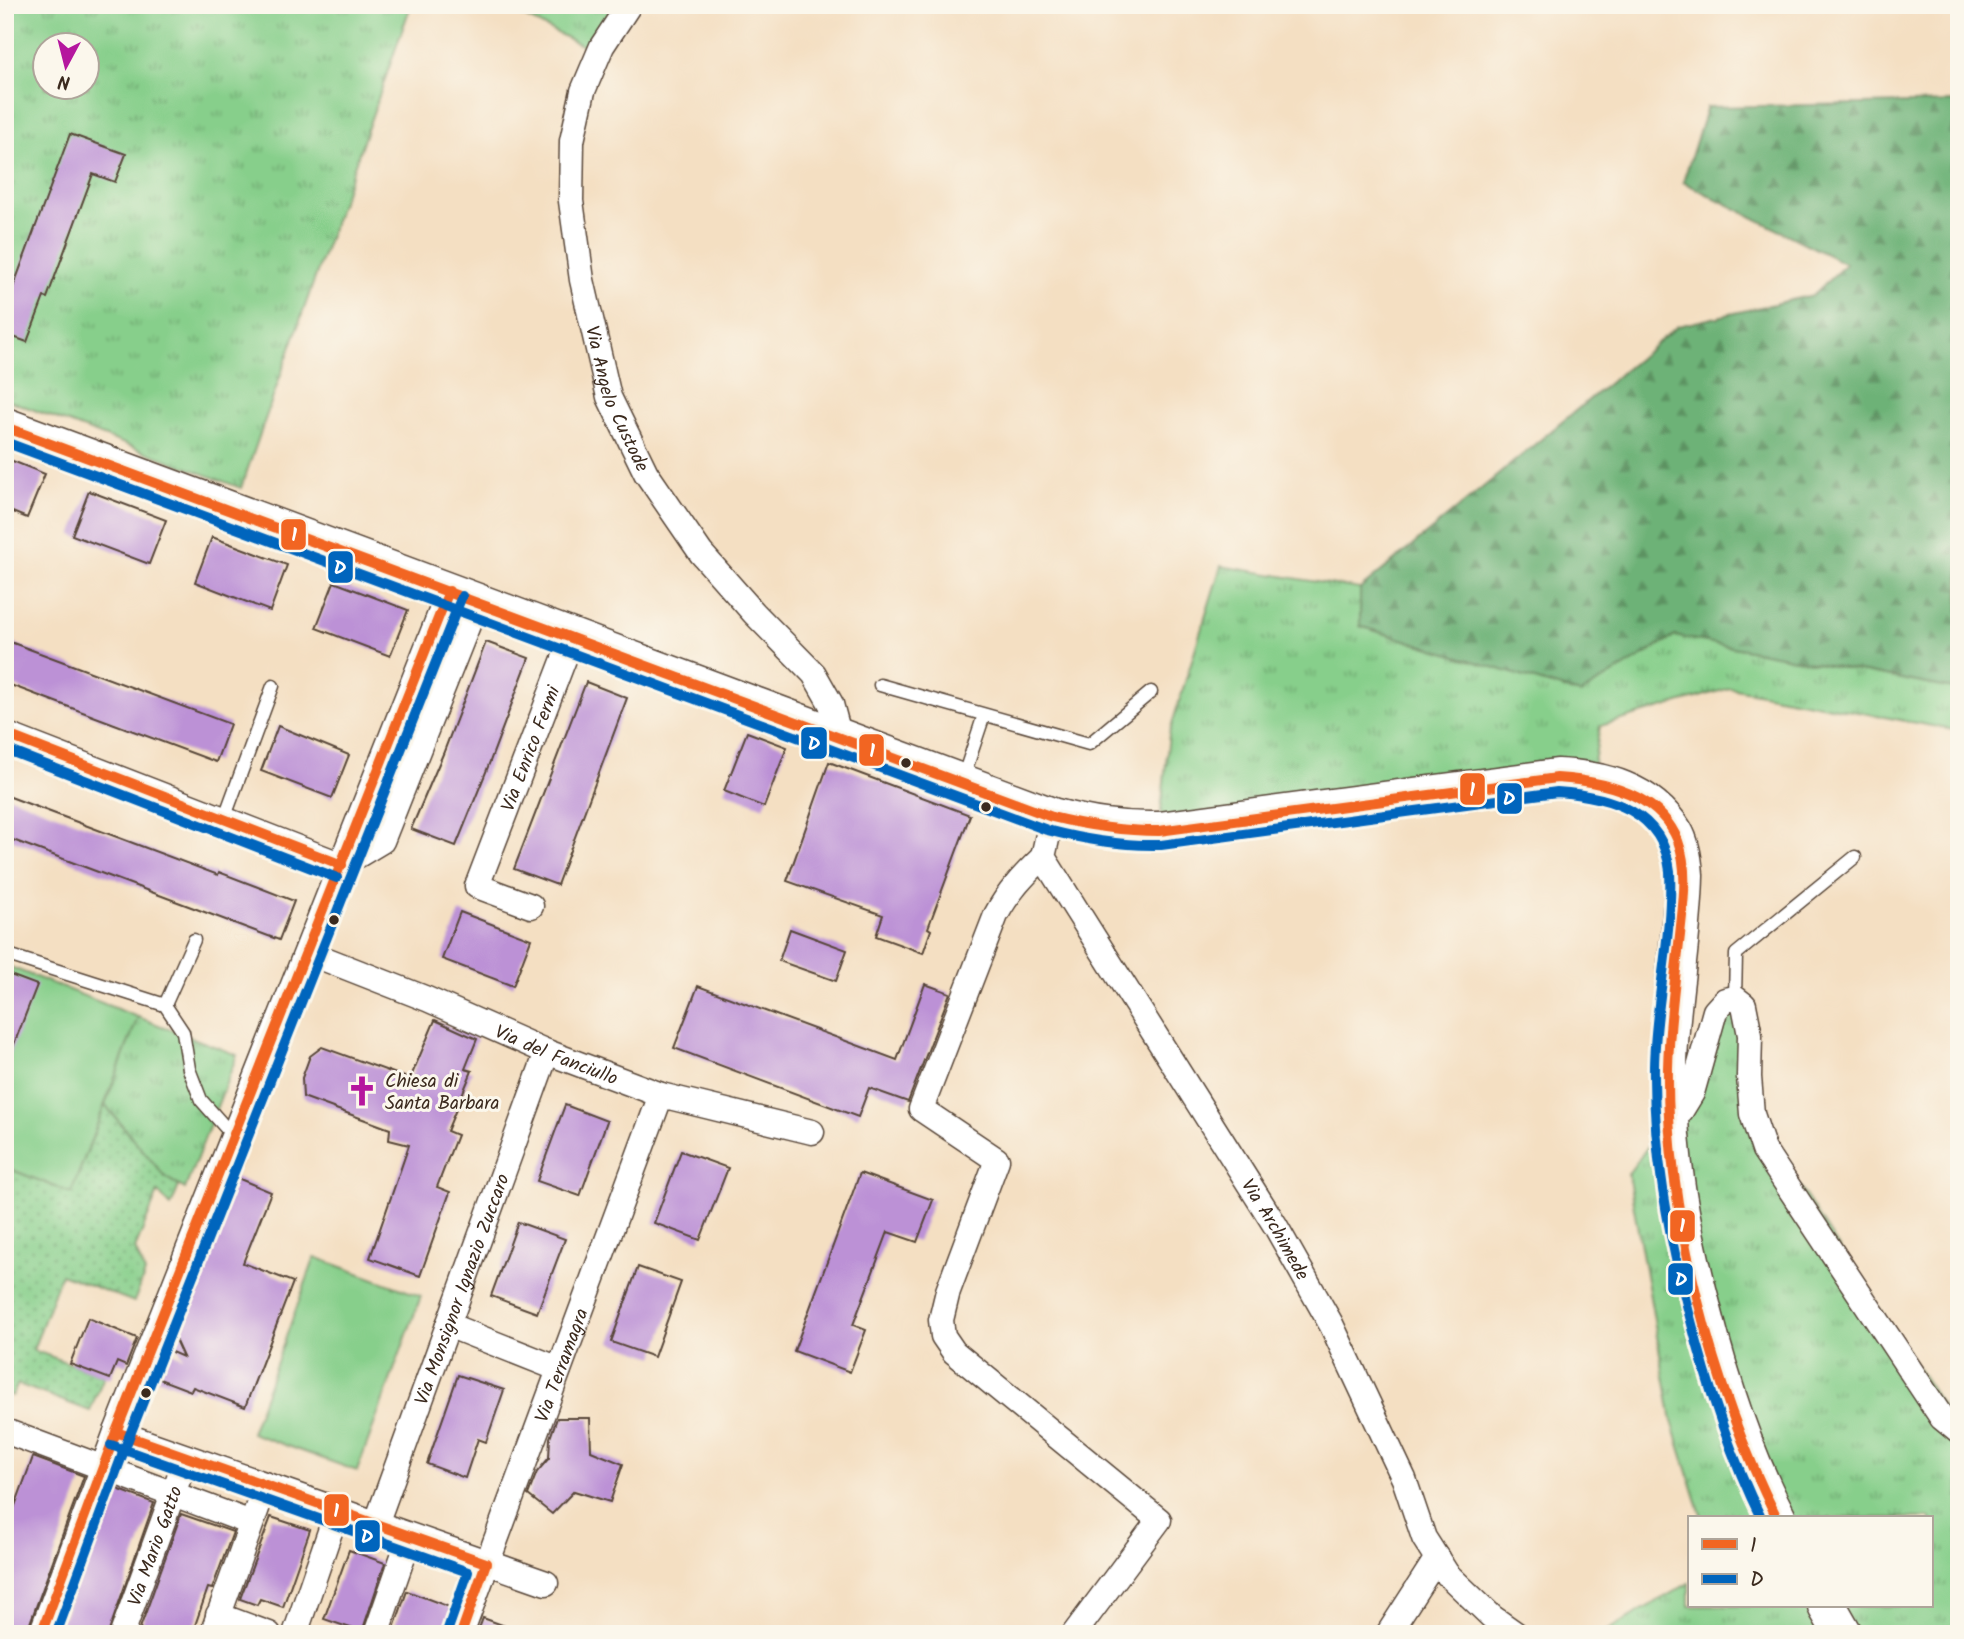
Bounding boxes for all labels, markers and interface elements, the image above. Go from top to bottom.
north arrow [32,32,102,102]
text: N [56,65,72,97]
street label: Via Angelo Custode [576,323,656,478]
line badge: 1 [280,518,307,551]
text: 1 [291,521,297,551]
line badge: D [327,550,354,584]
text: D [334,554,347,584]
street label: Via Enrico Fermi [494,680,570,816]
line badge: D [800,726,828,760]
text: D [808,730,821,760]
line badge: 1 [858,733,885,767]
text: 1 [869,737,875,767]
unlabelled marker [899,756,913,770]
line badge: 1 [1459,772,1486,806]
text: 1 [1469,776,1475,806]
line badge: D [1496,782,1523,815]
text: D [1503,785,1516,815]
unlabelled marker [979,800,993,814]
unlabelled marker [327,913,341,927]
street label: Via del Fanciullo [490,1018,622,1094]
place label: Chiesa di Santa Barbara [385,1067,499,1119]
church icon: Chiesa di Santa Barbara [345,1074,379,1108]
street label: Via Monsignor Ignazio Zuccaro [407,1170,519,1409]
street label: Via Archimede [1232,1173,1317,1287]
line badge: 1 [1669,1209,1696,1243]
text: 1 [1679,1212,1685,1242]
line badge: D [1667,1262,1694,1296]
text: D [1675,1266,1688,1296]
street label: Via Terramagra [528,1304,598,1427]
unlabelled marker [139,1386,153,1400]
street label: Via Mario Gatto [120,1482,192,1611]
line badge: 1 [323,1493,350,1527]
text: 1 [333,1497,339,1527]
legend [1688,1516,1932,1608]
line badge: D [354,1519,381,1553]
text: D [361,1523,374,1553]
text: 1 [1750,1530,1757,1563]
text: D [1750,1564,1764,1597]

